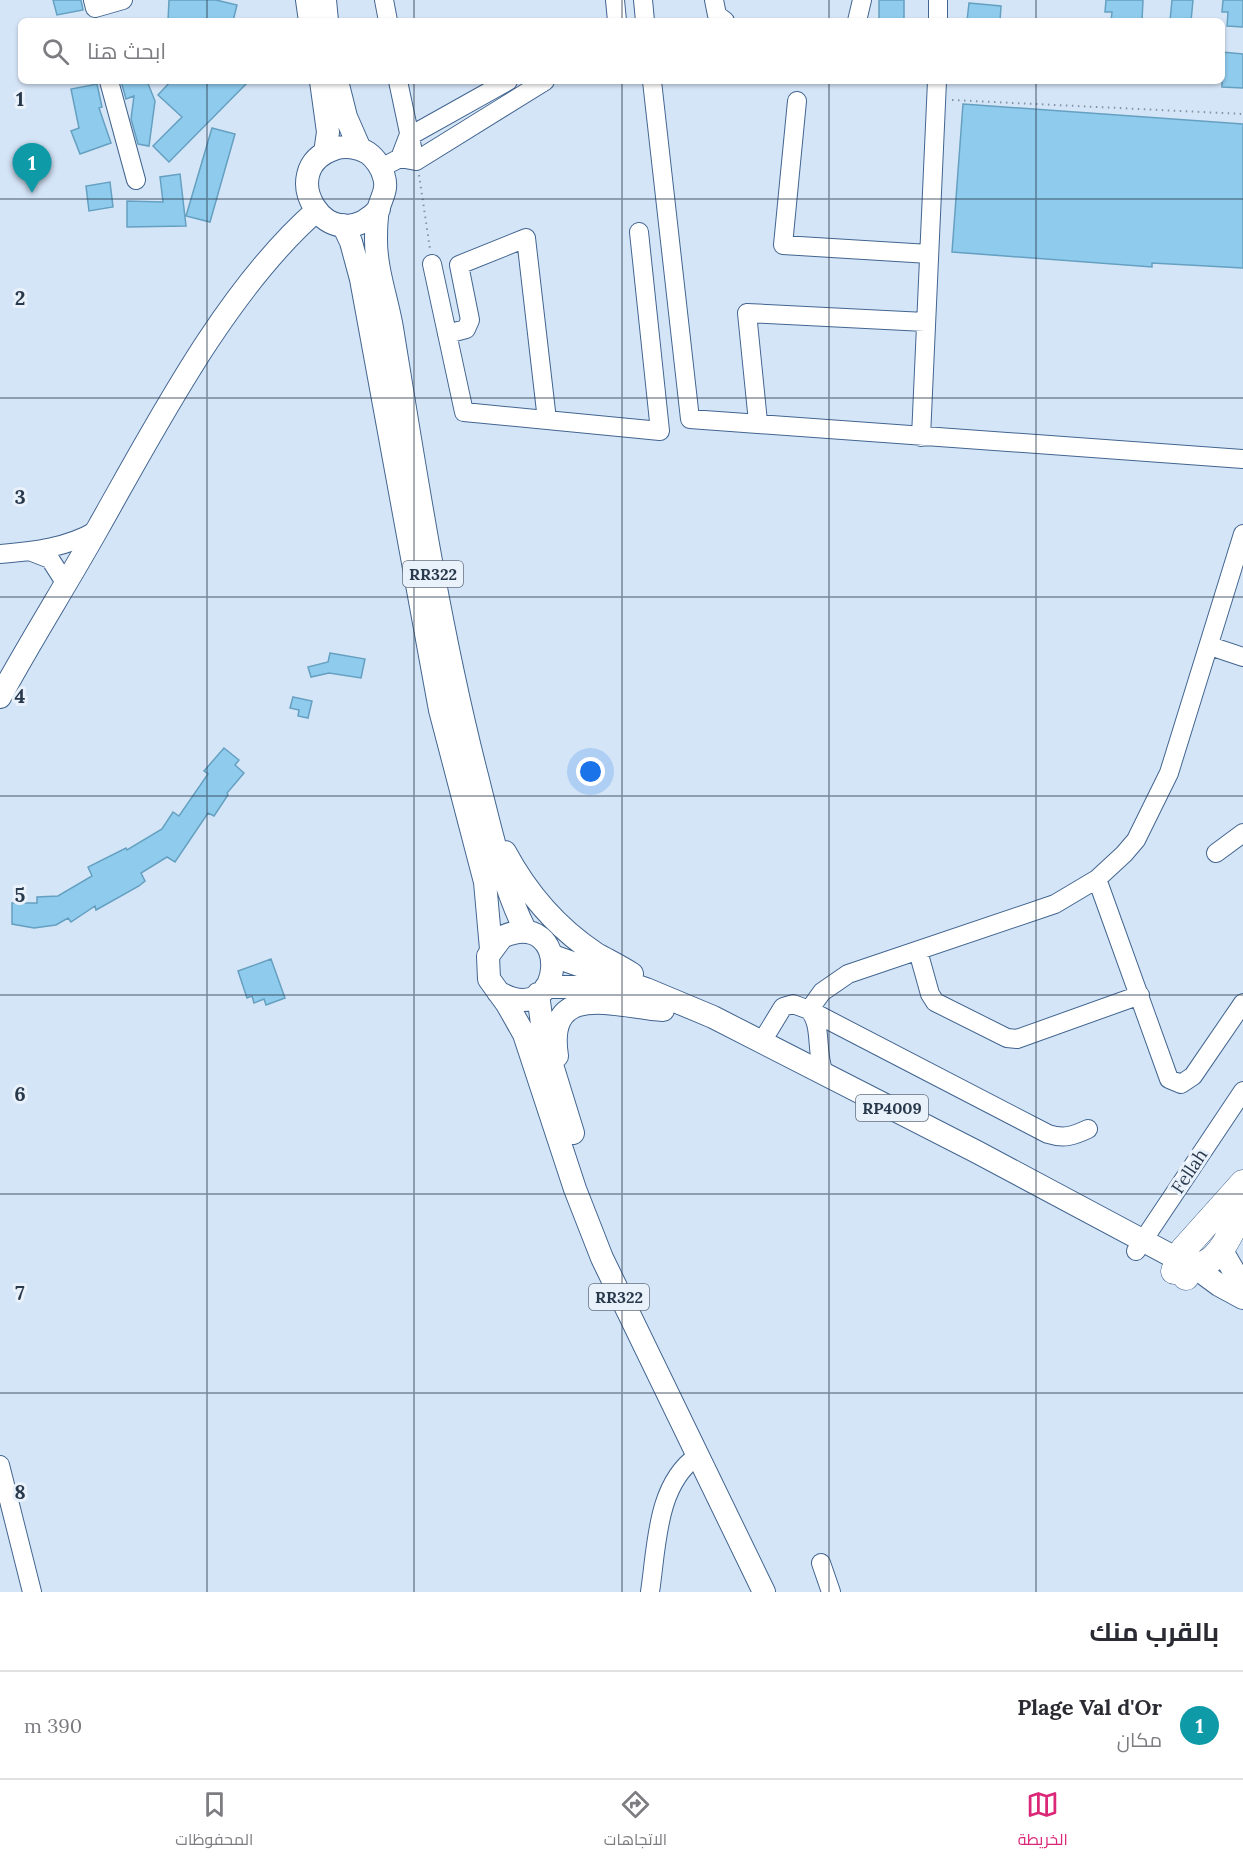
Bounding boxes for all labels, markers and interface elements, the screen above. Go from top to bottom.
search box [18,18,1225,84]
icon: search [39,35,72,68]
text: ابحث هنا [87,37,166,65]
text: 1 [16,86,24,111]
pin: 1 [12,144,51,193]
text: 2 [15,285,25,310]
text: 3 [14,484,26,509]
road number: RR322 [403,561,463,587]
text: 4 [15,683,26,708]
your location [576,757,605,786]
text: 5 [15,882,26,907]
text: 6 [14,1081,26,1106]
road number: RP4009 [856,1095,928,1121]
street label: Fellah [1166,1144,1212,1198]
text: 7 [15,1280,25,1305]
road number: RR322 [589,1284,649,1310]
text: 8 [14,1479,26,1504]
text: بالقرب منك [1090,1615,1219,1648]
text: Plage Val d'Or [1017,1693,1162,1721]
text: 390 m [24,1713,82,1738]
text: 1 [1195,1713,1204,1738]
text: مكان [1117,1727,1162,1752]
tab: المحفوظات [175,1788,253,1854]
tab: الاتجاهات [604,1788,667,1854]
tab: الخريطة [1018,1788,1068,1854]

